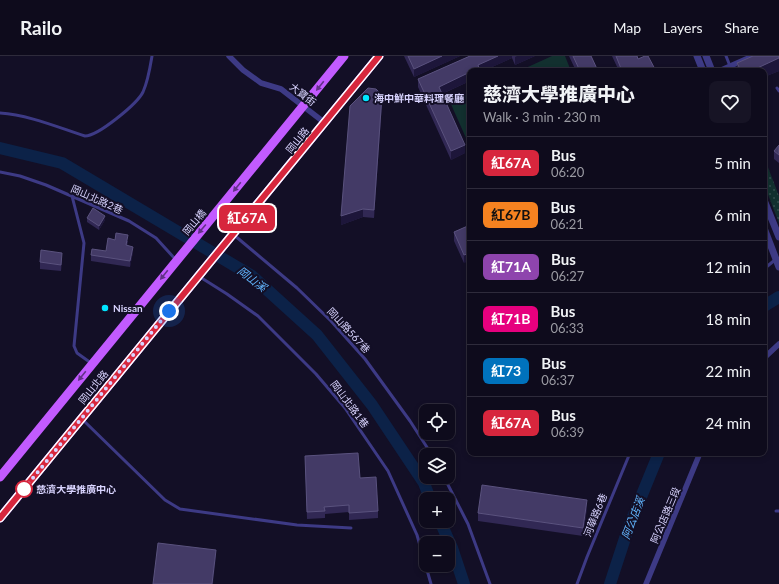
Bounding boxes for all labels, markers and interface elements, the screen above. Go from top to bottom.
text: Railo [20,16,62,39]
text: Map [613,19,641,36]
text: Layers [663,19,703,36]
text: Share [725,19,759,36]
street label: 大寶街 [287,80,319,108]
one-way arrow [315,81,324,92]
button: heart [709,81,751,123]
text: 慈濟大學推廣中心 [483,82,635,105]
place label: 海中鮮中華料理餐廳 [374,92,464,104]
marker: 海中鮮中華料理餐廳 [361,93,371,103]
text: Walk · 3 min · 230 m [483,109,601,125]
street label: 岡山路 [283,125,311,155]
text: Bus [551,146,576,164]
text: 紅67A [491,154,531,171]
text: 5 min [714,154,751,172]
text: 06:20 [551,164,584,180]
one-way arrow [233,181,242,192]
street label: 岡山北路2巷 [69,182,125,216]
text: Bus [550,198,575,216]
line badge: 紅67A [219,205,275,231]
text: 紅67B [491,206,530,223]
text: 6 min [714,206,751,224]
street label: 岡山橋 [180,207,208,237]
text: 紅67A [227,209,267,226]
text: 06:21 [550,216,584,232]
one-way arrow [198,224,207,235]
text: Bus [551,250,576,268]
text: 紅71A [491,258,531,275]
text: 12 min [705,258,751,276]
water label: 岡山溪 [235,263,271,295]
text: 06:27 [551,268,584,284]
one-way arrow [160,269,169,280]
your location [159,301,179,321]
place label: Nissan [113,302,143,314]
text: Bus [550,302,575,320]
marker: Nissan [100,303,110,313]
street label: 岡山路567巷 [325,305,373,355]
text: 紅71B [491,310,530,327]
text: 18 min [705,310,751,328]
text: 06:33 [550,320,584,336]
text: Bus [541,354,566,372]
text: 紅73 [491,362,521,379]
text: 22 min [705,362,751,380]
street label: 岡山北路 [76,368,110,406]
one-way arrow [78,370,87,381]
text: 06:37 [541,372,575,388]
street label: 岡山北路1巷 [328,378,372,430]
map controls [419,404,455,572]
button: locate [419,404,455,440]
text: Bus [551,406,576,424]
text: 紅67A [491,414,531,431]
text: 24 min [705,414,751,432]
text: 06:39 [551,424,584,440]
button: layers [419,448,455,484]
marker: 慈濟大學推廣中心 [15,480,33,498]
place label: 慈濟大學推廣中心 [36,483,116,495]
street label: 阿公店路三段 [648,485,682,545]
button: + [419,492,455,528]
street label: 河華路6巷 [581,492,609,538]
water label: 阿公店溪 [619,493,647,541]
button: − [419,536,455,572]

